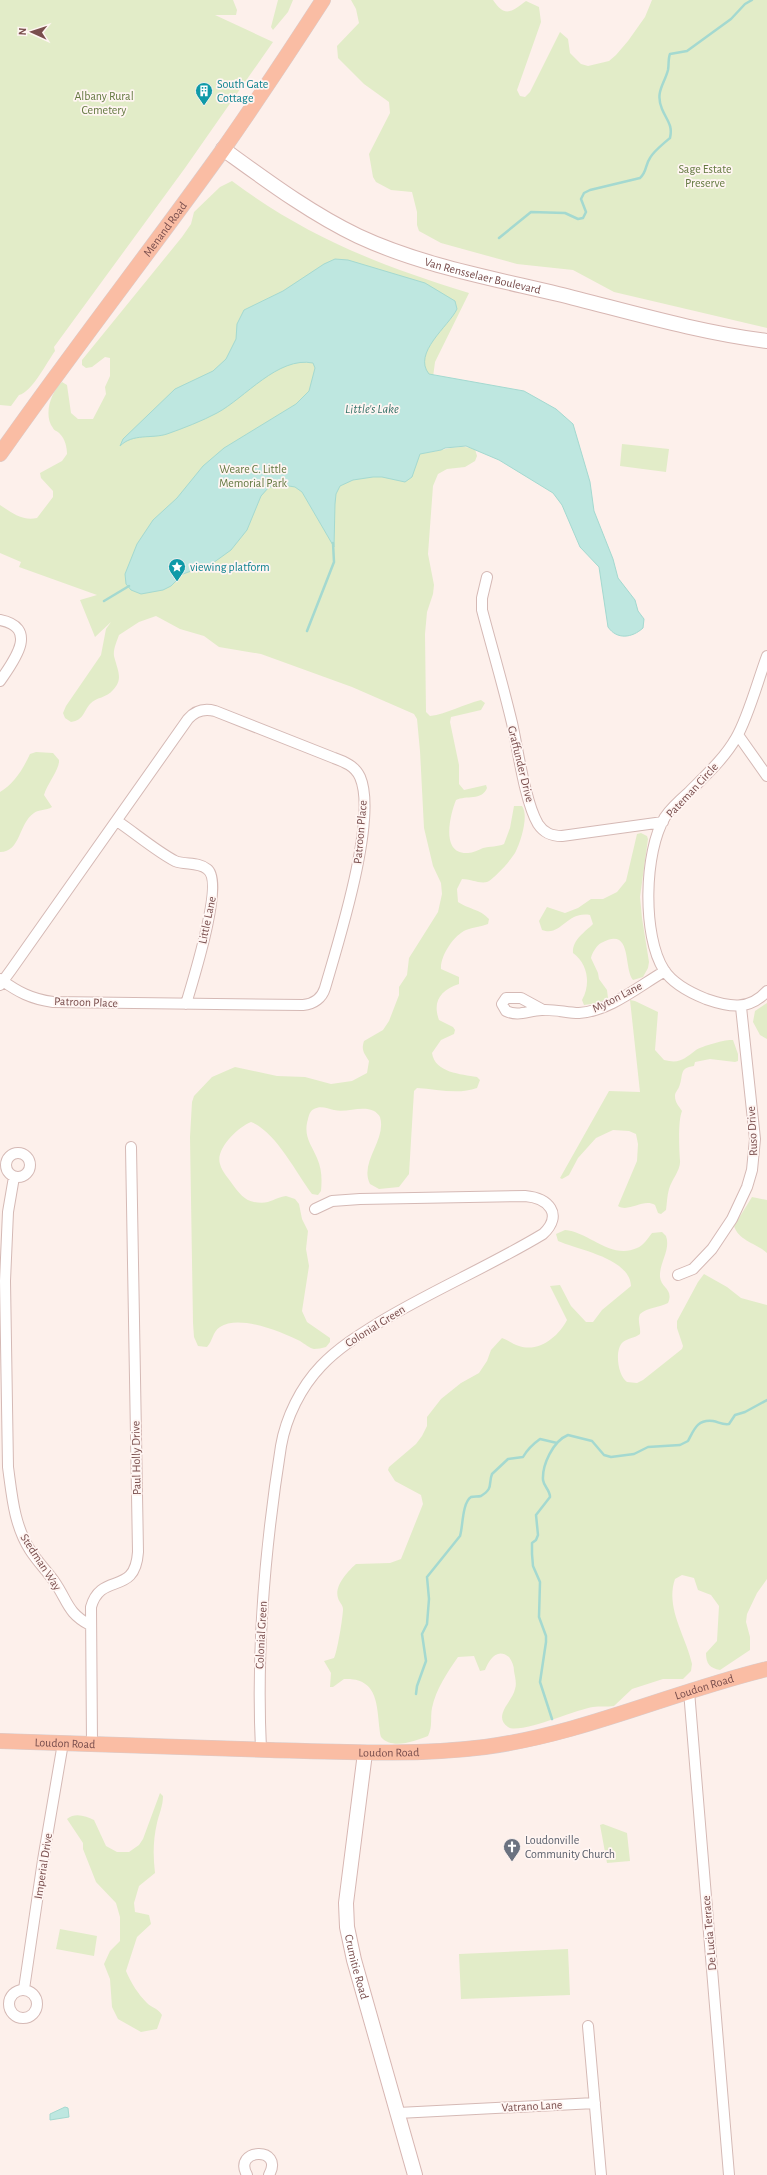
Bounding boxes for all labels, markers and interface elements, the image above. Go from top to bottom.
north arrow [12,12,52,52]
text: N [17,27,28,36]
place label: South Gate Cottage [217,78,268,104]
building icon: South Gate Cottage [194,81,214,106]
park label: Albany Rural Cemetery [74,90,134,117]
park label: Sage Estate Preserve [678,163,732,189]
street label: Menand Road [141,199,189,259]
street label: Van Rensselaer Boulevard [423,255,542,296]
water label: Little's Lake [345,403,399,416]
park label: Weare C. Little Memorial Park [219,463,288,489]
place icon: viewing platform [167,557,187,582]
place label: viewing platform [190,561,270,573]
street label: Graffunder Drive [506,725,536,803]
street label: Pateman Circle [664,760,720,820]
street label: Patroon Place [351,800,369,864]
street label: Little Lane [196,895,218,945]
street label: Myton Lane [590,979,644,1016]
street label: Patroon Place [54,995,118,1009]
street label: Ruso Drive [745,1106,759,1156]
street label: Colonial Green [343,1303,407,1349]
street label: Paul Holly Drive [129,1421,144,1495]
street label: Stedman Way [17,1532,64,1593]
street label: Colonial Green [253,1601,269,1669]
street label: Loudon Road [673,1672,735,1702]
street label: Loudon Road [34,1736,96,1750]
street label: Loudon Road [358,1746,419,1759]
street label: Imperial Drive [32,1832,54,1900]
place label: Loudonville Community Church [525,1834,615,1861]
church icon: Loudonville Community Church [502,1837,522,1862]
street label: De Lucia Terrace [700,1895,718,1971]
street label: Crumitie Road [343,1933,371,2000]
street label: Vatrano Lane [501,2098,563,2114]

